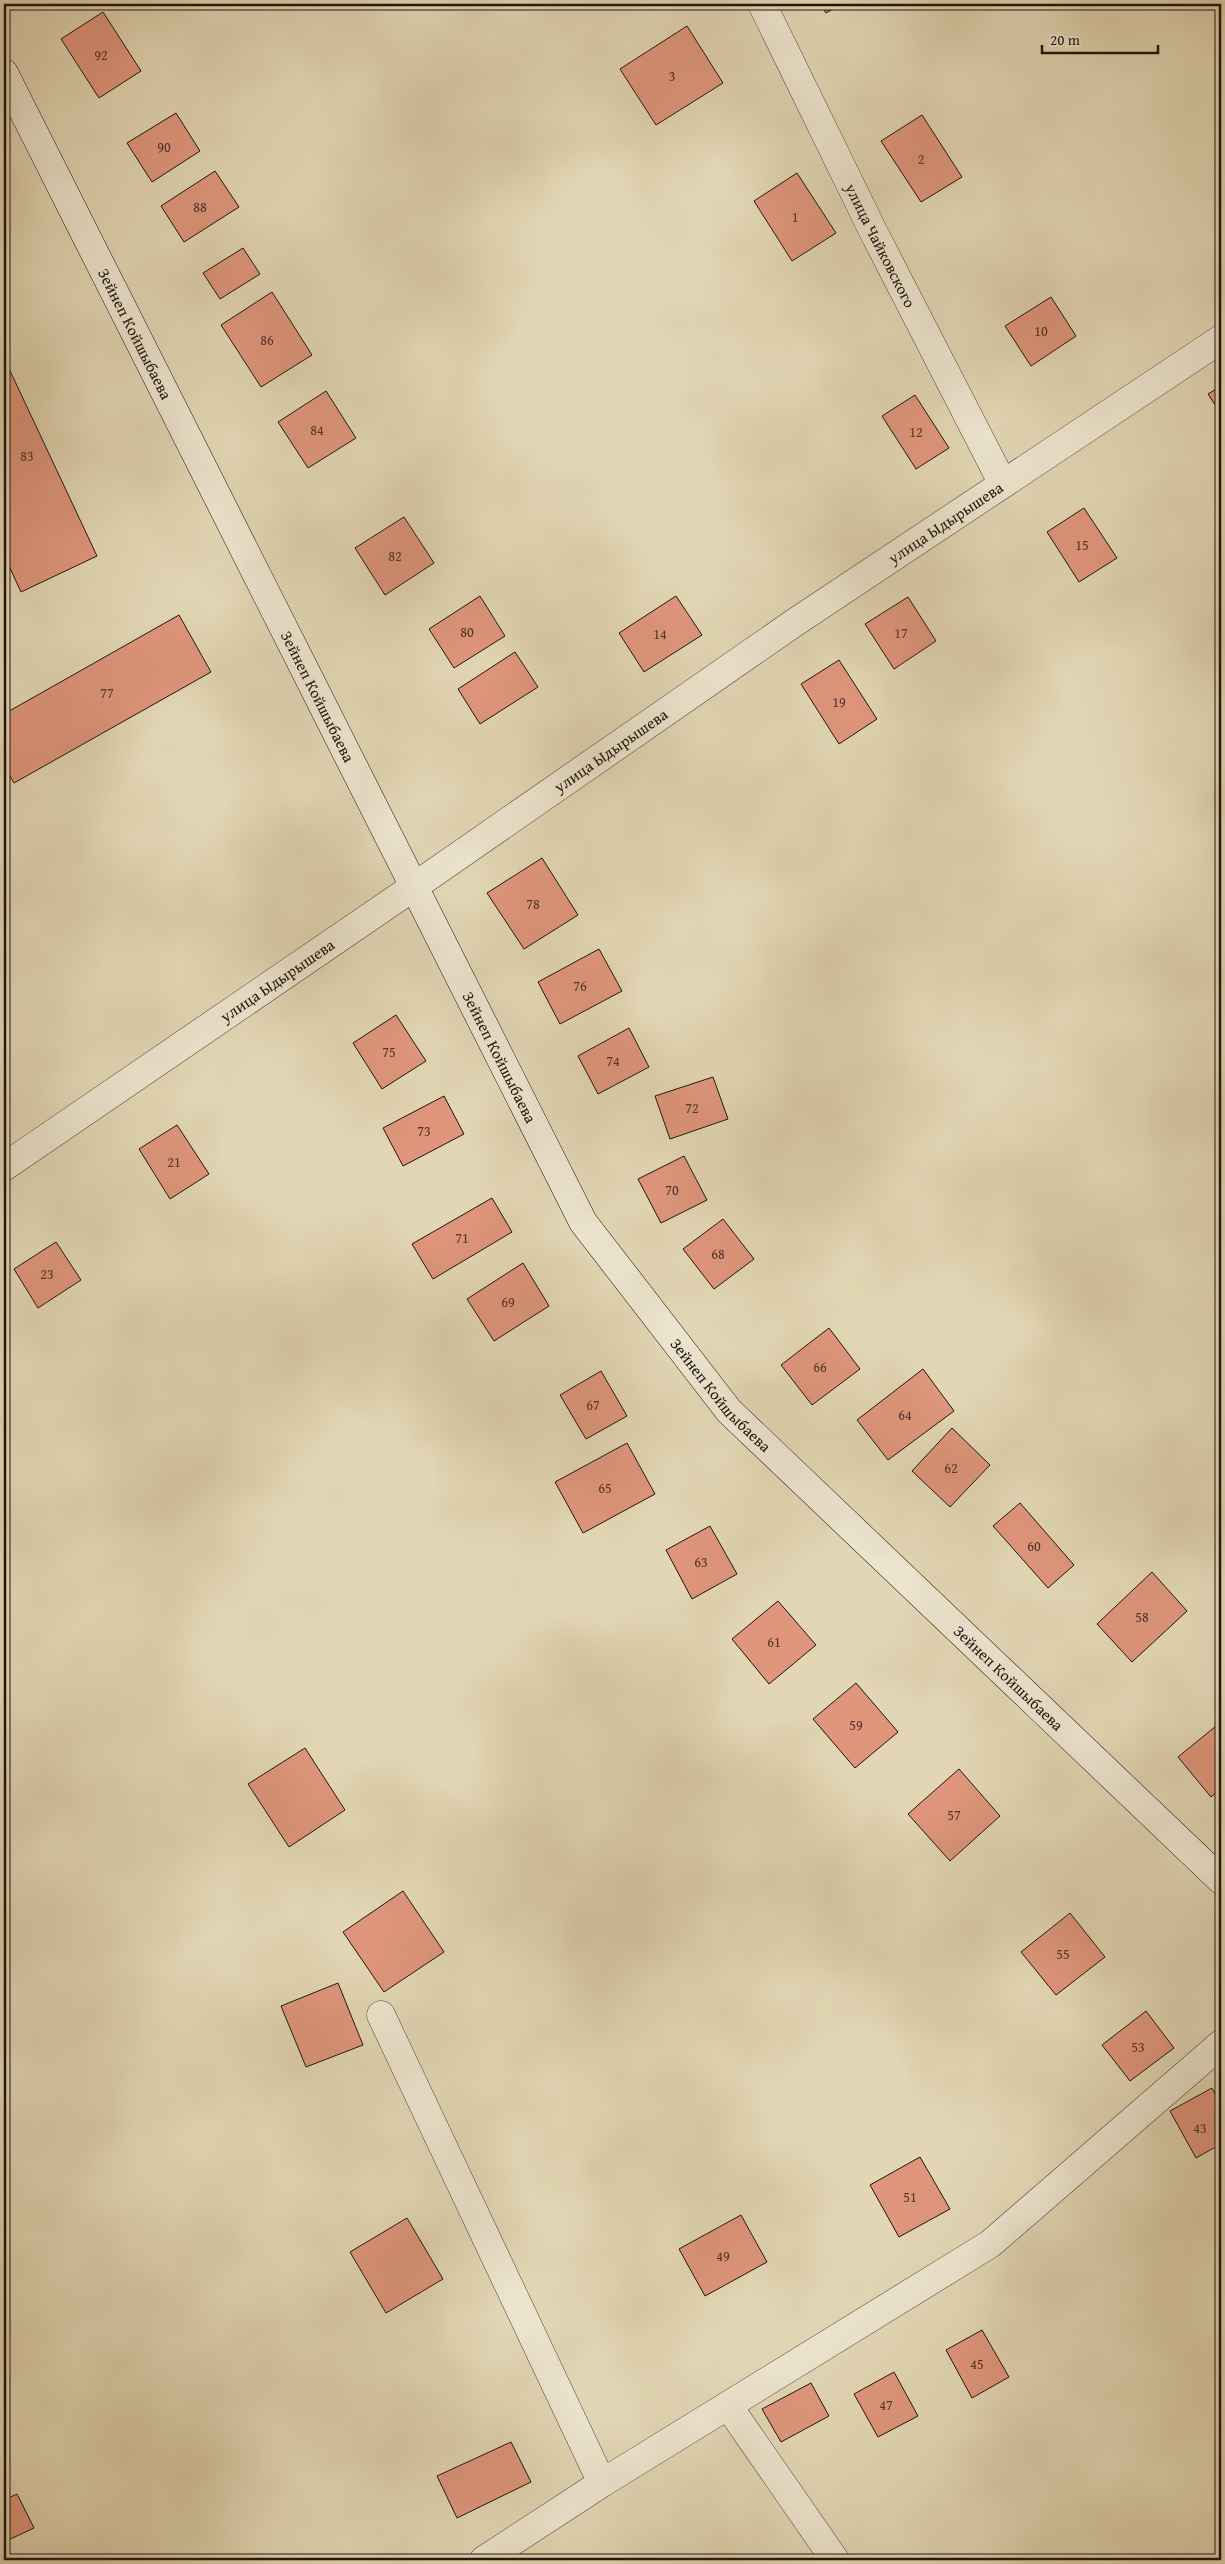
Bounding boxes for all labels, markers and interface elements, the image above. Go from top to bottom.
scale bar [1042,22,1159,54]
text: 20 m [1050,29,1081,50]
house number: 92 [94,45,108,65]
house number: 3 [669,66,675,86]
house number: 90 [157,137,171,157]
house number: 2 [918,149,924,169]
street label: улица Чайковского [839,178,922,312]
house number: 88 [193,197,207,217]
house number: 1 [792,207,798,227]
street label: Зейнеп Койшыбаева [92,264,179,404]
house number: 10 [1034,321,1048,341]
house number: 86 [260,330,274,350]
house number: 84 [310,420,324,440]
house number: 12 [909,422,923,442]
house number: 83 [20,446,34,466]
street label: улица Ыдырышева [882,475,1008,570]
house number: 15 [1075,535,1089,555]
house number: 82 [388,546,402,566]
house number: 80 [460,622,474,642]
house number: 17 [894,623,908,643]
house number: 14 [653,624,667,644]
street label: Зейнеп Койшыбаева [275,627,361,766]
house number: 77 [100,683,114,703]
house number: 19 [832,692,846,712]
street label: улица Ыдырышева [548,702,673,799]
house number: 78 [526,894,540,914]
street label: улица Ыдырышева [214,932,340,1028]
house number: 76 [573,976,587,996]
street label: Зейнеп Койшыбаева [457,987,543,1127]
house number: 75 [382,1042,396,1062]
house number: 74 [606,1051,620,1071]
house number: 72 [685,1098,699,1118]
house number: 73 [417,1121,431,1141]
house number: 21 [167,1152,181,1172]
house number: 70 [665,1180,679,1200]
house number: 71 [455,1228,469,1248]
house number: 68 [711,1244,725,1264]
house number: 23 [40,1264,54,1284]
house number: 69 [501,1292,515,1312]
street label: Зейнеп Койшыбаева [665,1333,777,1458]
house number: 66 [813,1357,827,1377]
house number: 67 [586,1395,600,1415]
house number: 64 [898,1405,912,1425]
house number: 62 [944,1458,958,1478]
house number: 65 [598,1478,612,1498]
house number: 60 [1027,1536,1041,1556]
house number: 63 [694,1552,708,1572]
house number: 58 [1135,1607,1149,1627]
street label: Зейнеп Койшыбаева [948,1619,1070,1736]
house number: 61 [767,1632,781,1652]
house number: 59 [849,1715,863,1735]
house number: 57 [947,1805,961,1825]
house number: 55 [1056,1944,1070,1964]
house number: 53 [1131,2037,1145,2057]
house number: 43 [1193,2118,1207,2138]
house number: 51 [903,2187,917,2207]
house number: 49 [716,2246,730,2266]
house number: 45 [970,2354,984,2374]
house number: 47 [879,2395,893,2415]

